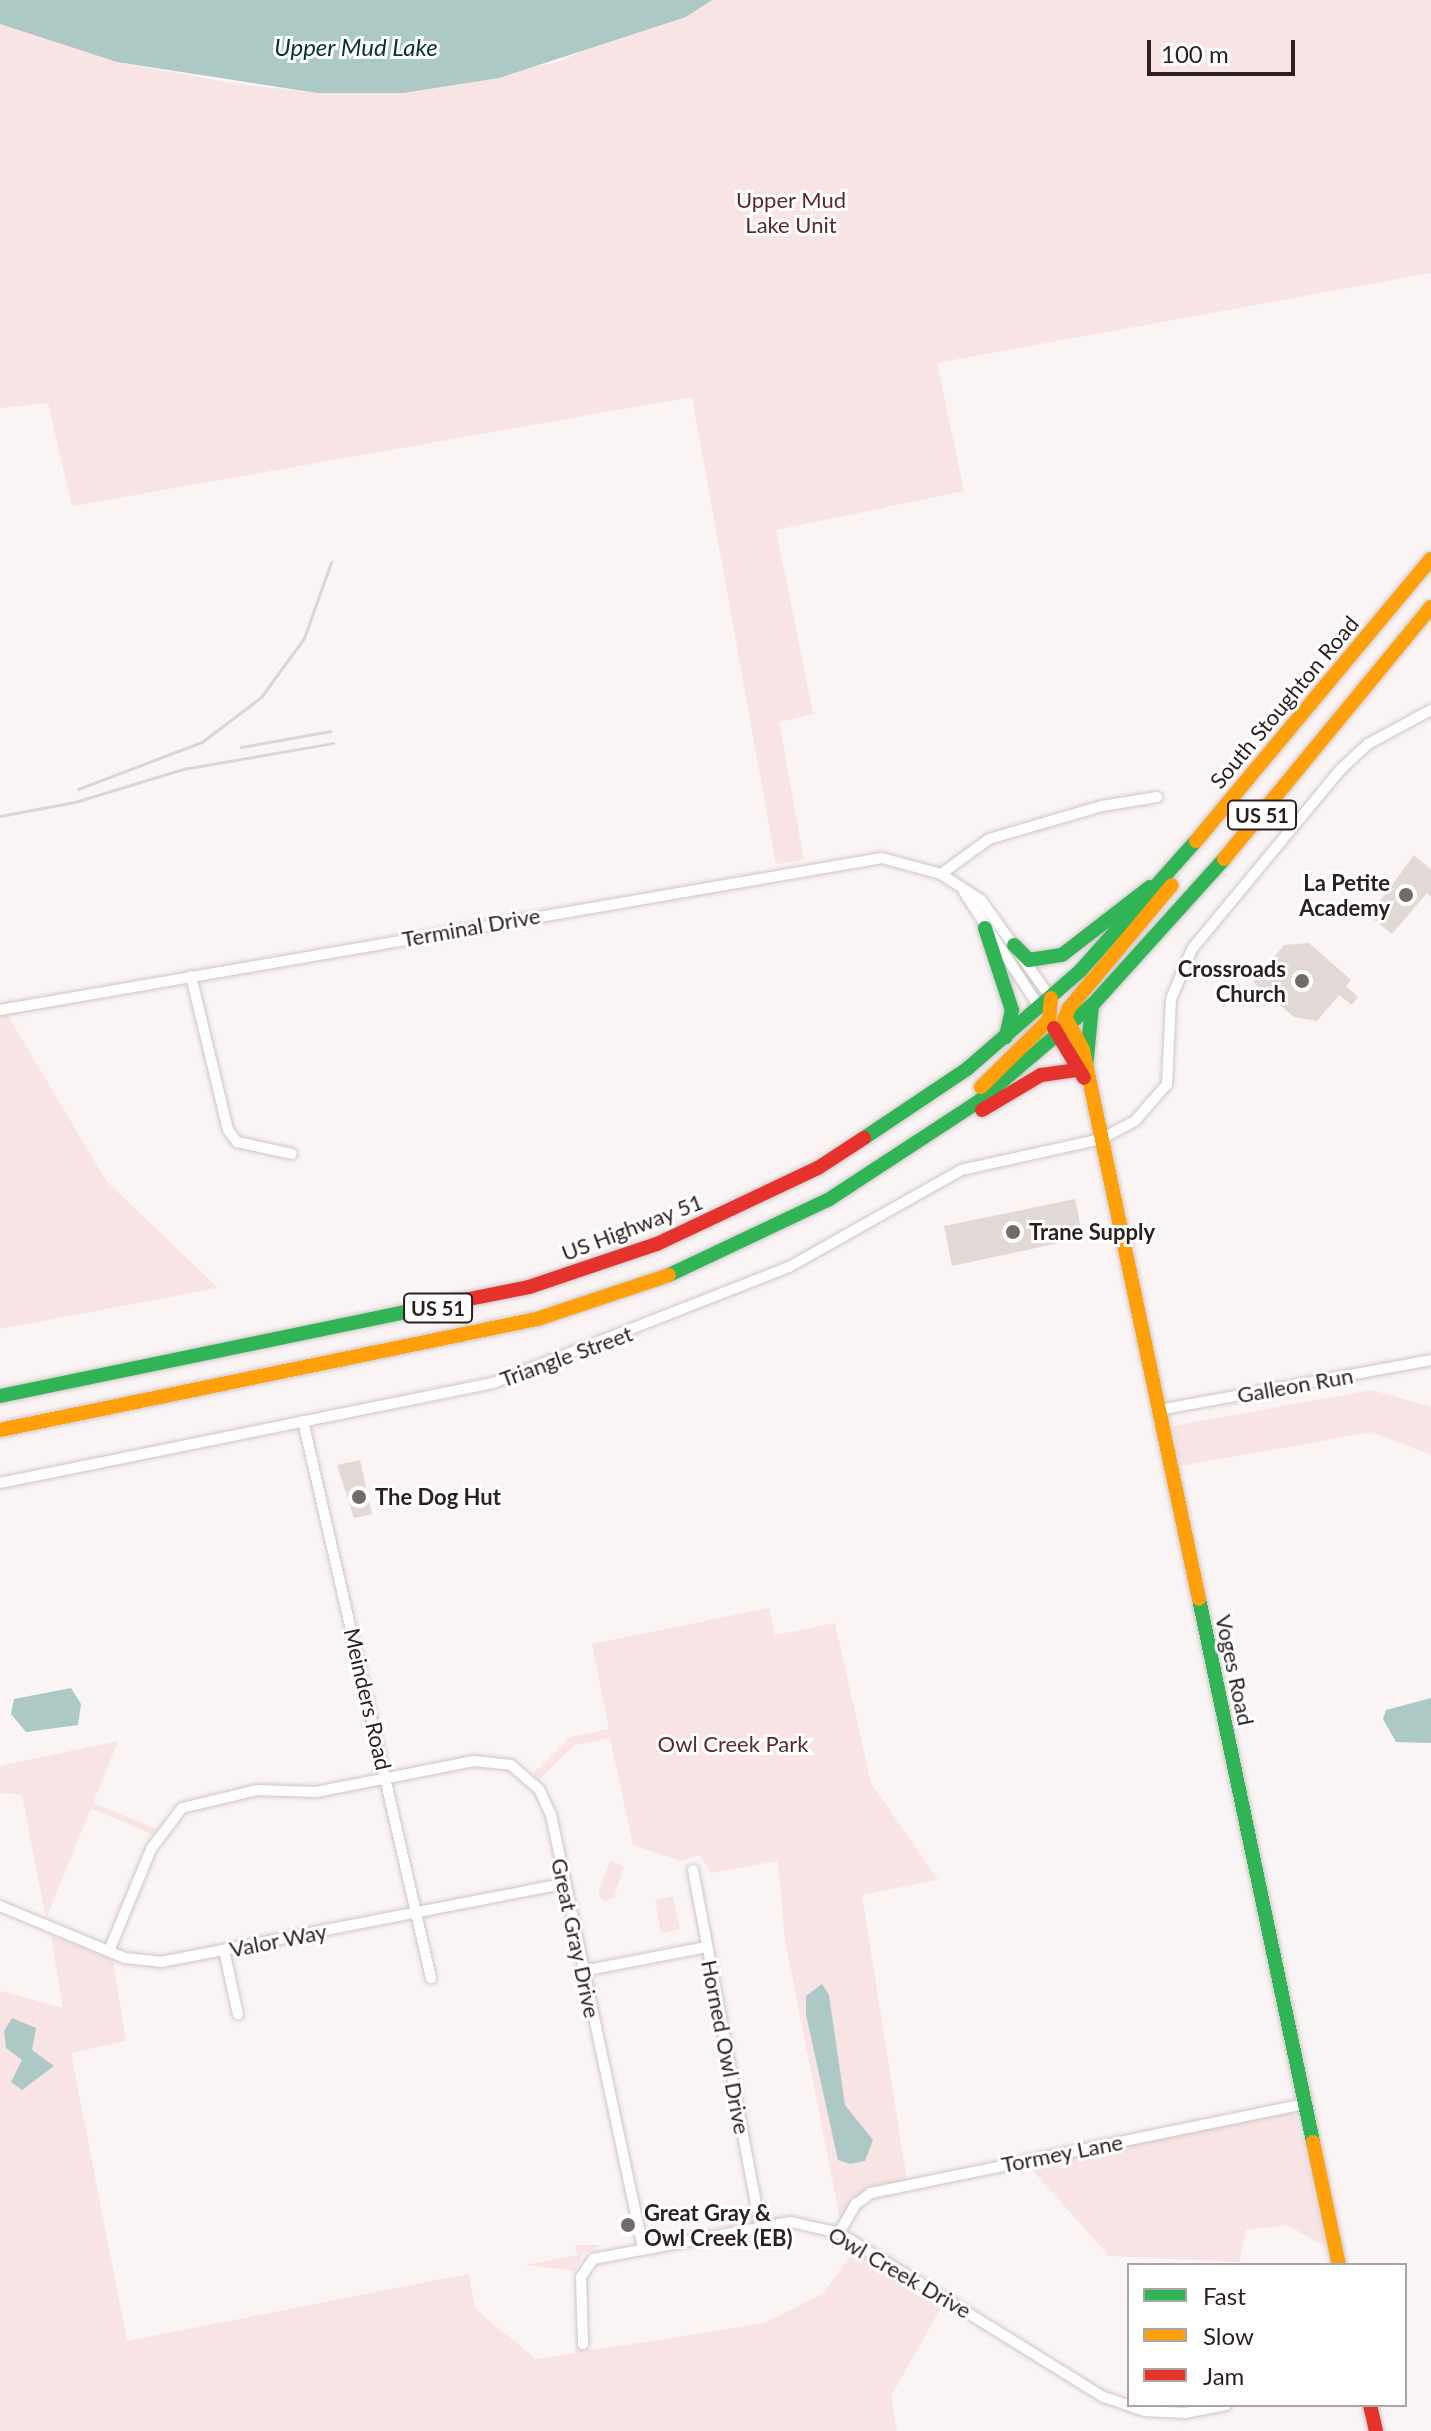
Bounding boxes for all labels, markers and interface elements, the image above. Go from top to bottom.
scale bar [1151,24,1299,74]
water label: Upper Mud Lake [274,33,438,61]
text: 100 m [1161,39,1229,68]
park label: Upper Mud Lake Unit [736,186,846,238]
street label: South Stoughton Road [1204,610,1364,794]
road number: US 51 [1226,799,1298,831]
place label: La Petite Academy [1299,869,1390,920]
marker: La Petite Academy [1397,886,1415,904]
street label: Terminal Drive [400,902,542,952]
place label: Crossroads Church [1178,955,1286,1006]
marker: Crossroads Church [1293,972,1311,990]
street label: US Highway 51 [557,1188,707,1266]
place label: Trane Supply [1029,1219,1155,1245]
marker: Trane Supply [1004,1223,1022,1241]
road number: US 51 [402,1292,474,1324]
street label: Triangle Street [496,1320,636,1392]
street label: Galleon Run [1235,1362,1355,1408]
place label: The Dog Hut [375,1484,501,1510]
marker: The Dog Hut [350,1488,368,1506]
street label: Voges Road [1210,1612,1260,1728]
street label: Meinders Road [339,1625,397,1773]
park label: Owl Creek Park [658,1731,808,1757]
street label: Great Gray Drive [546,1855,606,2021]
street label: Valor Way [227,1918,329,1962]
street label: Horned Owl Drive [696,1958,756,2136]
street label: Tormey Lane [999,2128,1125,2178]
place label: Great Gray & Owl Creek (EB) [644,2199,792,2250]
marker: Great Gray & Owl Creek (EB) [619,2216,637,2234]
street label: Owl Creek Drive [824,2220,976,2324]
legend [1127,2263,1407,2407]
text: Fast [1203,2281,1246,2310]
text: Slow [1203,2321,1254,2350]
text: Jam [1203,2361,1244,2390]

